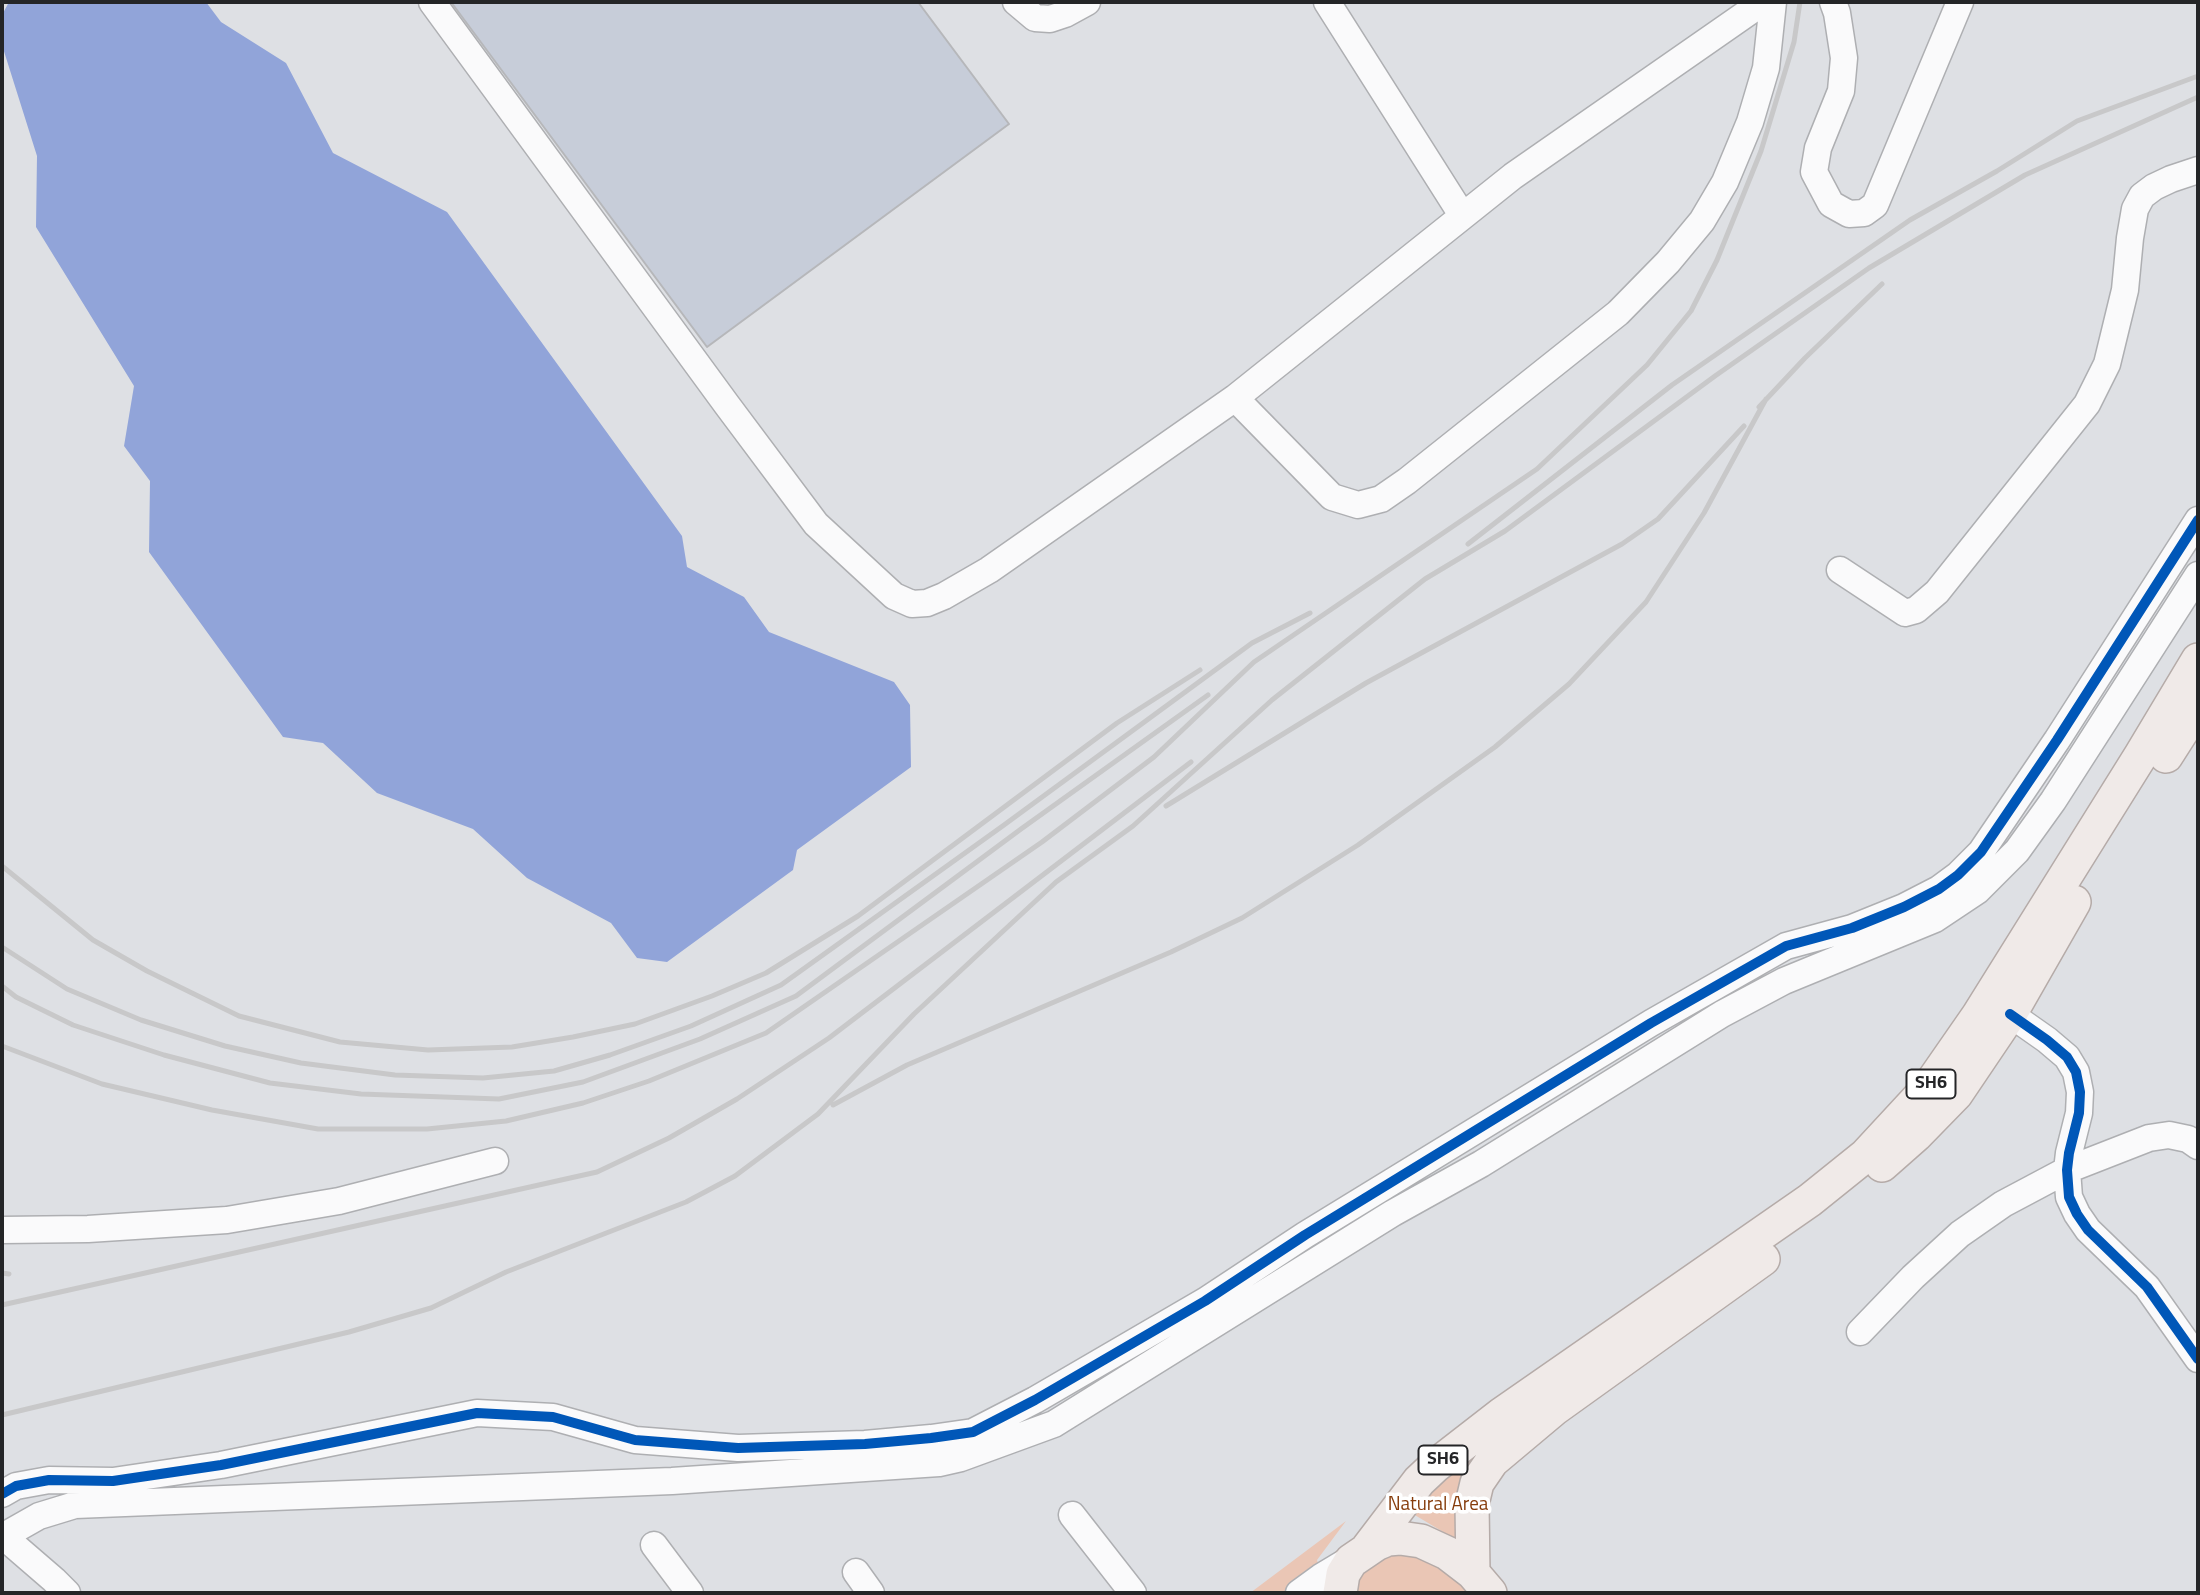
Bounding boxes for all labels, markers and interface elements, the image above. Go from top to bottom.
road number: SH6 [1906,1070,1955,1098]
road number: SH6 [1418,1446,1468,1475]
park label: Natural Area [1388,1494,1488,1516]

